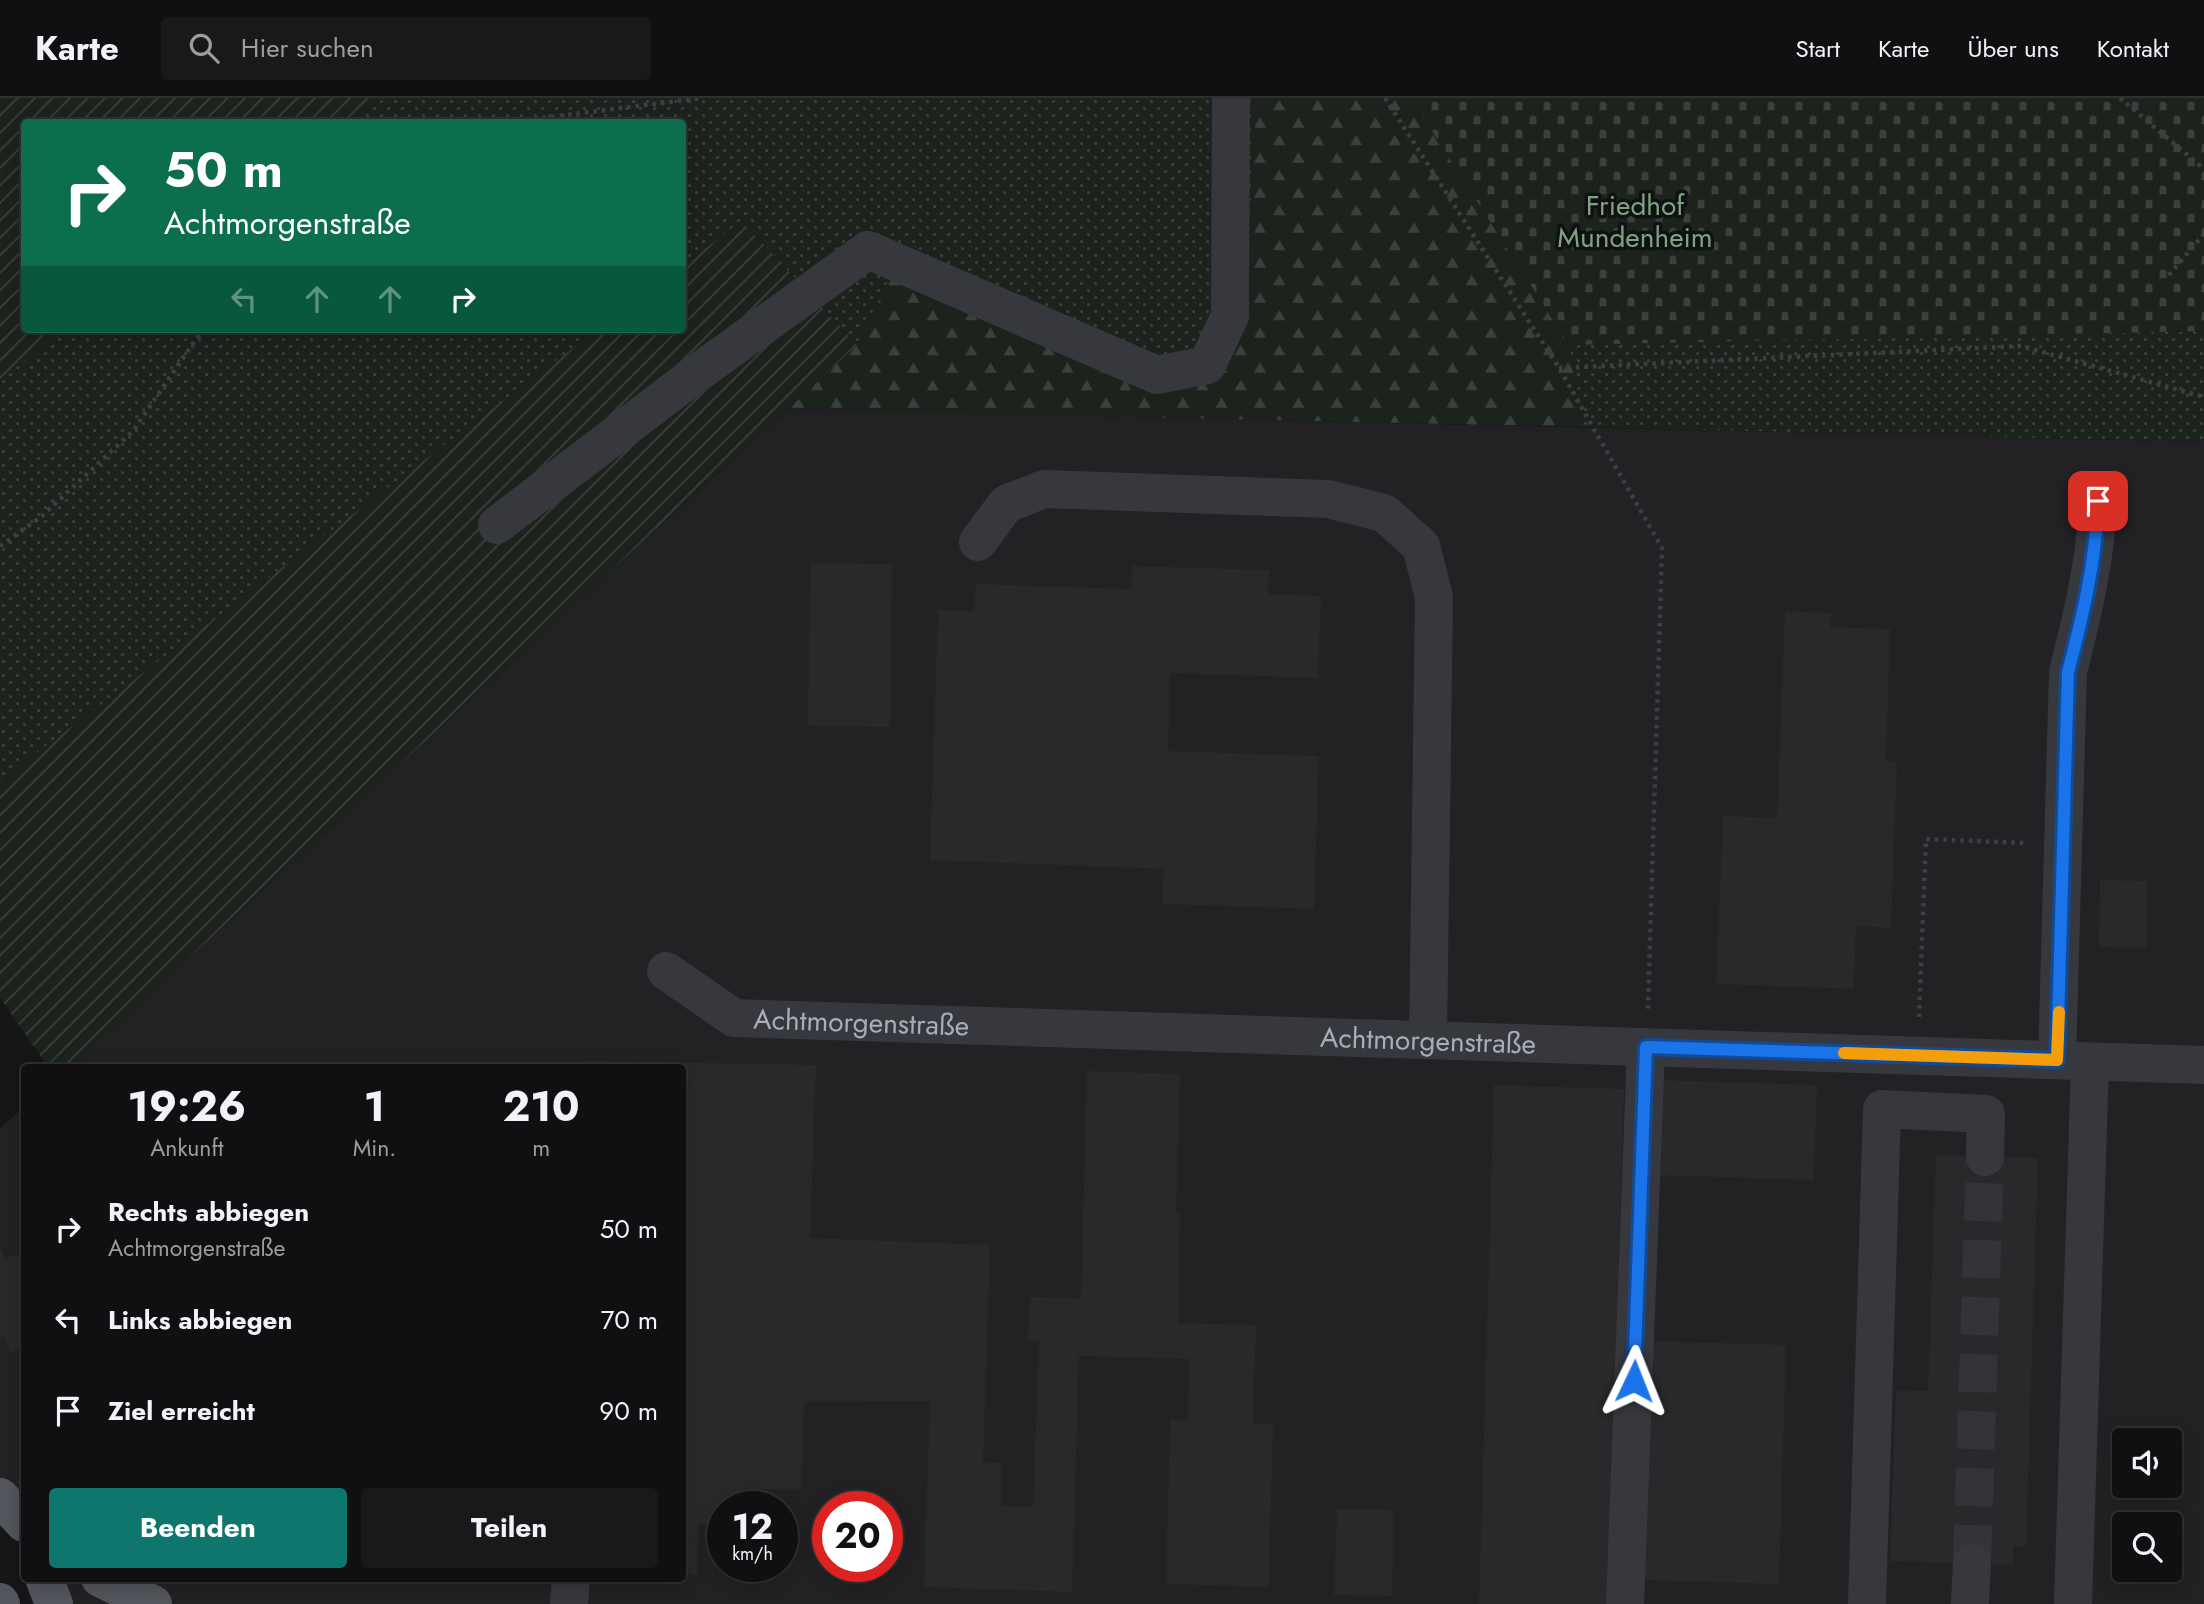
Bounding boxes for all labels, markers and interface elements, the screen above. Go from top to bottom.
search box [161,17,651,80]
text: Karte [35,25,119,72]
icon: search [185,29,223,67]
text: Hier suchen [241,29,374,67]
text: Start [1796,31,1840,66]
text: Karte [1878,31,1929,66]
text: Über uns [1967,31,2059,66]
text: Kontakt [2097,31,2169,66]
text: 50 m [164,135,283,205]
icon: right [49,147,140,238]
park label: Friedhof Mundenheim [1557,185,1713,258]
text: Achtmorgenstraße [164,200,411,246]
icon: left [225,280,263,318]
icon: ahead [298,280,336,318]
icon: ahead [371,280,409,318]
icon: right [444,280,482,318]
pin [2068,471,2128,531]
icon: arrive [2079,482,2117,520]
street label: Achtmorgenstraße [753,999,970,1047]
street label: Achtmorgenstraße [1319,1017,1537,1065]
text: 19:26 [128,1076,246,1137]
text: 1 [364,1076,385,1137]
text: 210 [503,1076,579,1137]
text: Ankunft [150,1131,224,1165]
text: Min. [353,1131,396,1165]
text: m [532,1131,550,1165]
text: Rechts abbiegen [108,1193,309,1231]
icon: right [49,1210,87,1248]
text: 50 m [600,1210,658,1248]
text: Achtmorgenstraße [108,1231,285,1265]
icon: left [49,1301,87,1339]
text: Links abbiegen [108,1301,292,1339]
text: 70 m [601,1301,658,1339]
position arrow [1597,1344,1671,1418]
icon: arrive [49,1392,87,1430]
text: Ziel erreicht [108,1392,255,1430]
text: 90 m [599,1392,658,1430]
map controls [2112,1428,2182,1582]
button: sound [2112,1428,2182,1498]
button: Beenden [49,1488,347,1568]
button: Teilen [361,1488,658,1568]
speed limit sign: 20 [812,1491,903,1582]
text: 12 [732,1502,773,1552]
button: search [2112,1512,2182,1582]
text: km/h [732,1541,773,1567]

